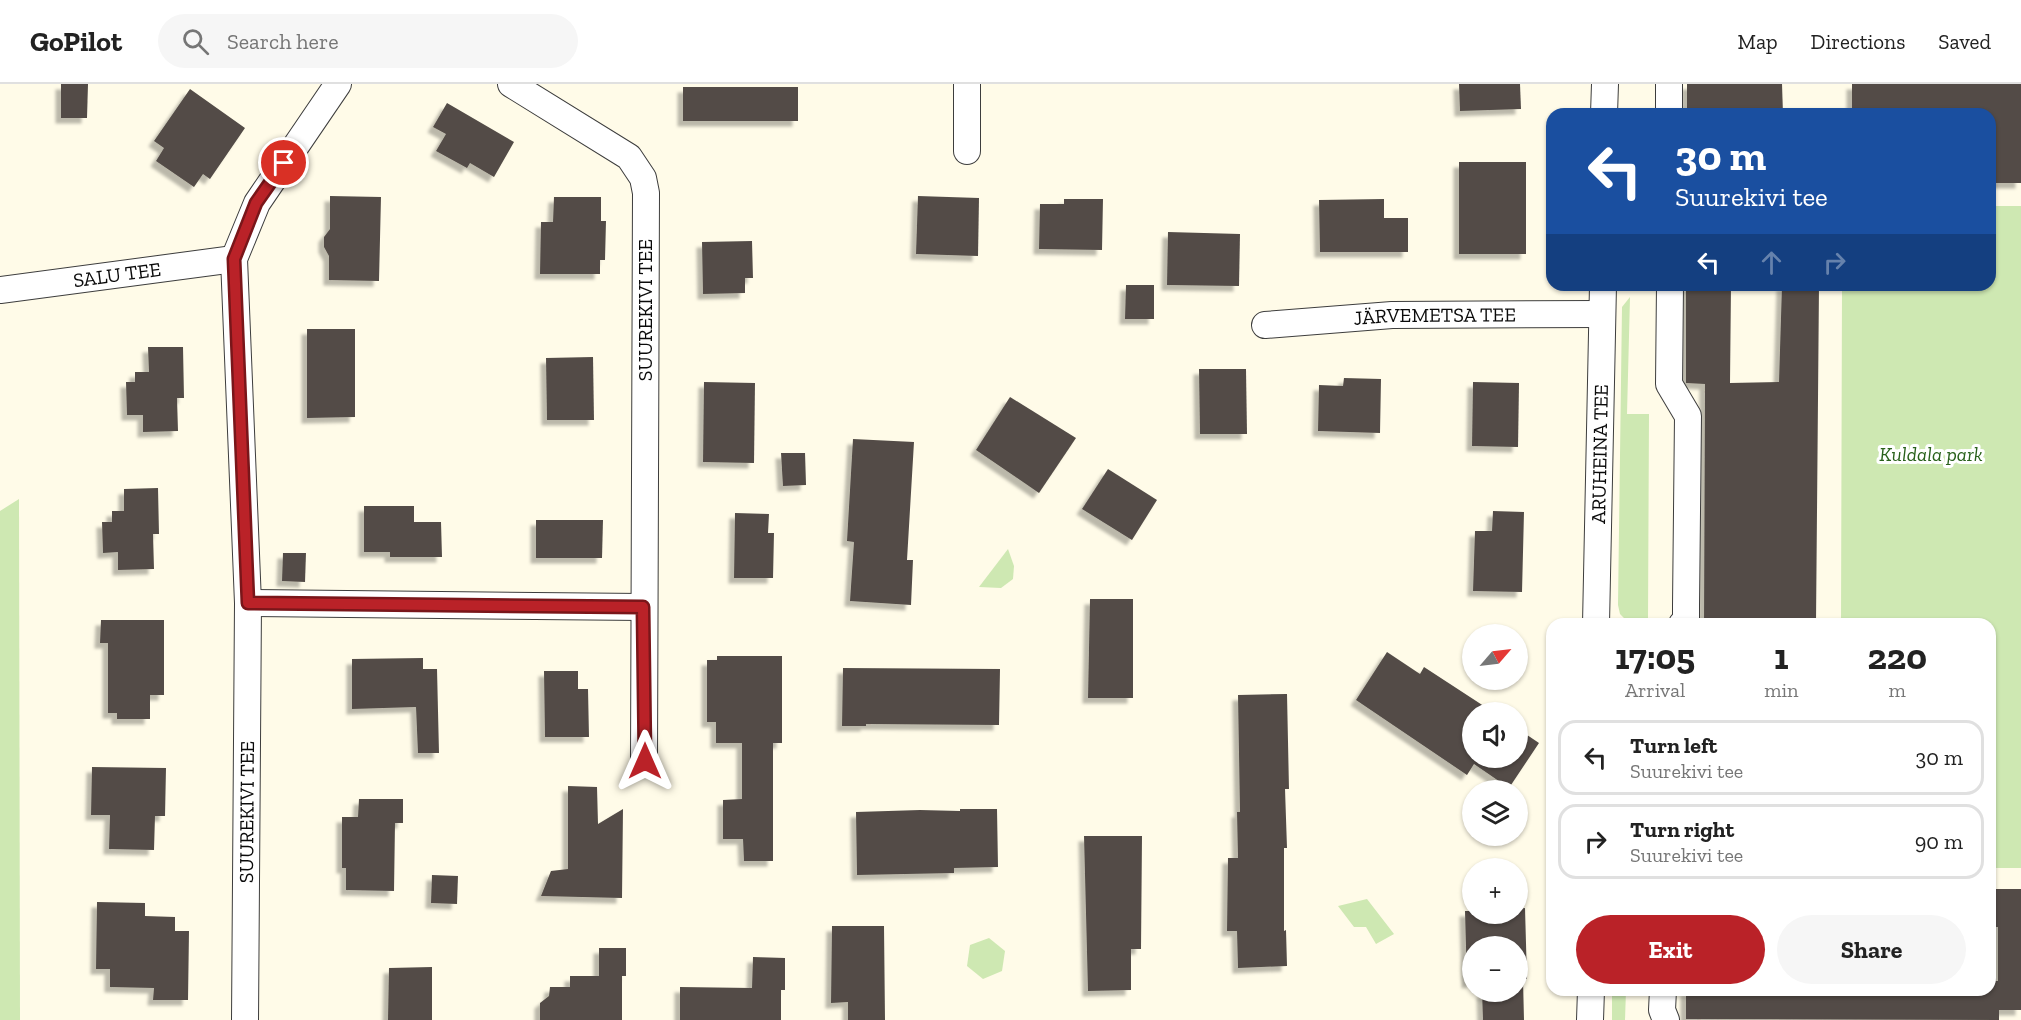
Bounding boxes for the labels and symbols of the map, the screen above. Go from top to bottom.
pin [258,137,309,188]
street label: SUUREKIVI TEE [633,239,657,381]
street label: SALU TEE [72,257,162,292]
street label: JÄRVEMETSA TEE [1353,302,1516,330]
street label: ARUHEINA TEE [1586,384,1613,524]
park label: Kuldala park [1879,442,1983,466]
north arrow [1462,624,1528,690]
position arrow [613,729,677,793]
street label: SUUREKIVI TEE [234,741,259,883]

